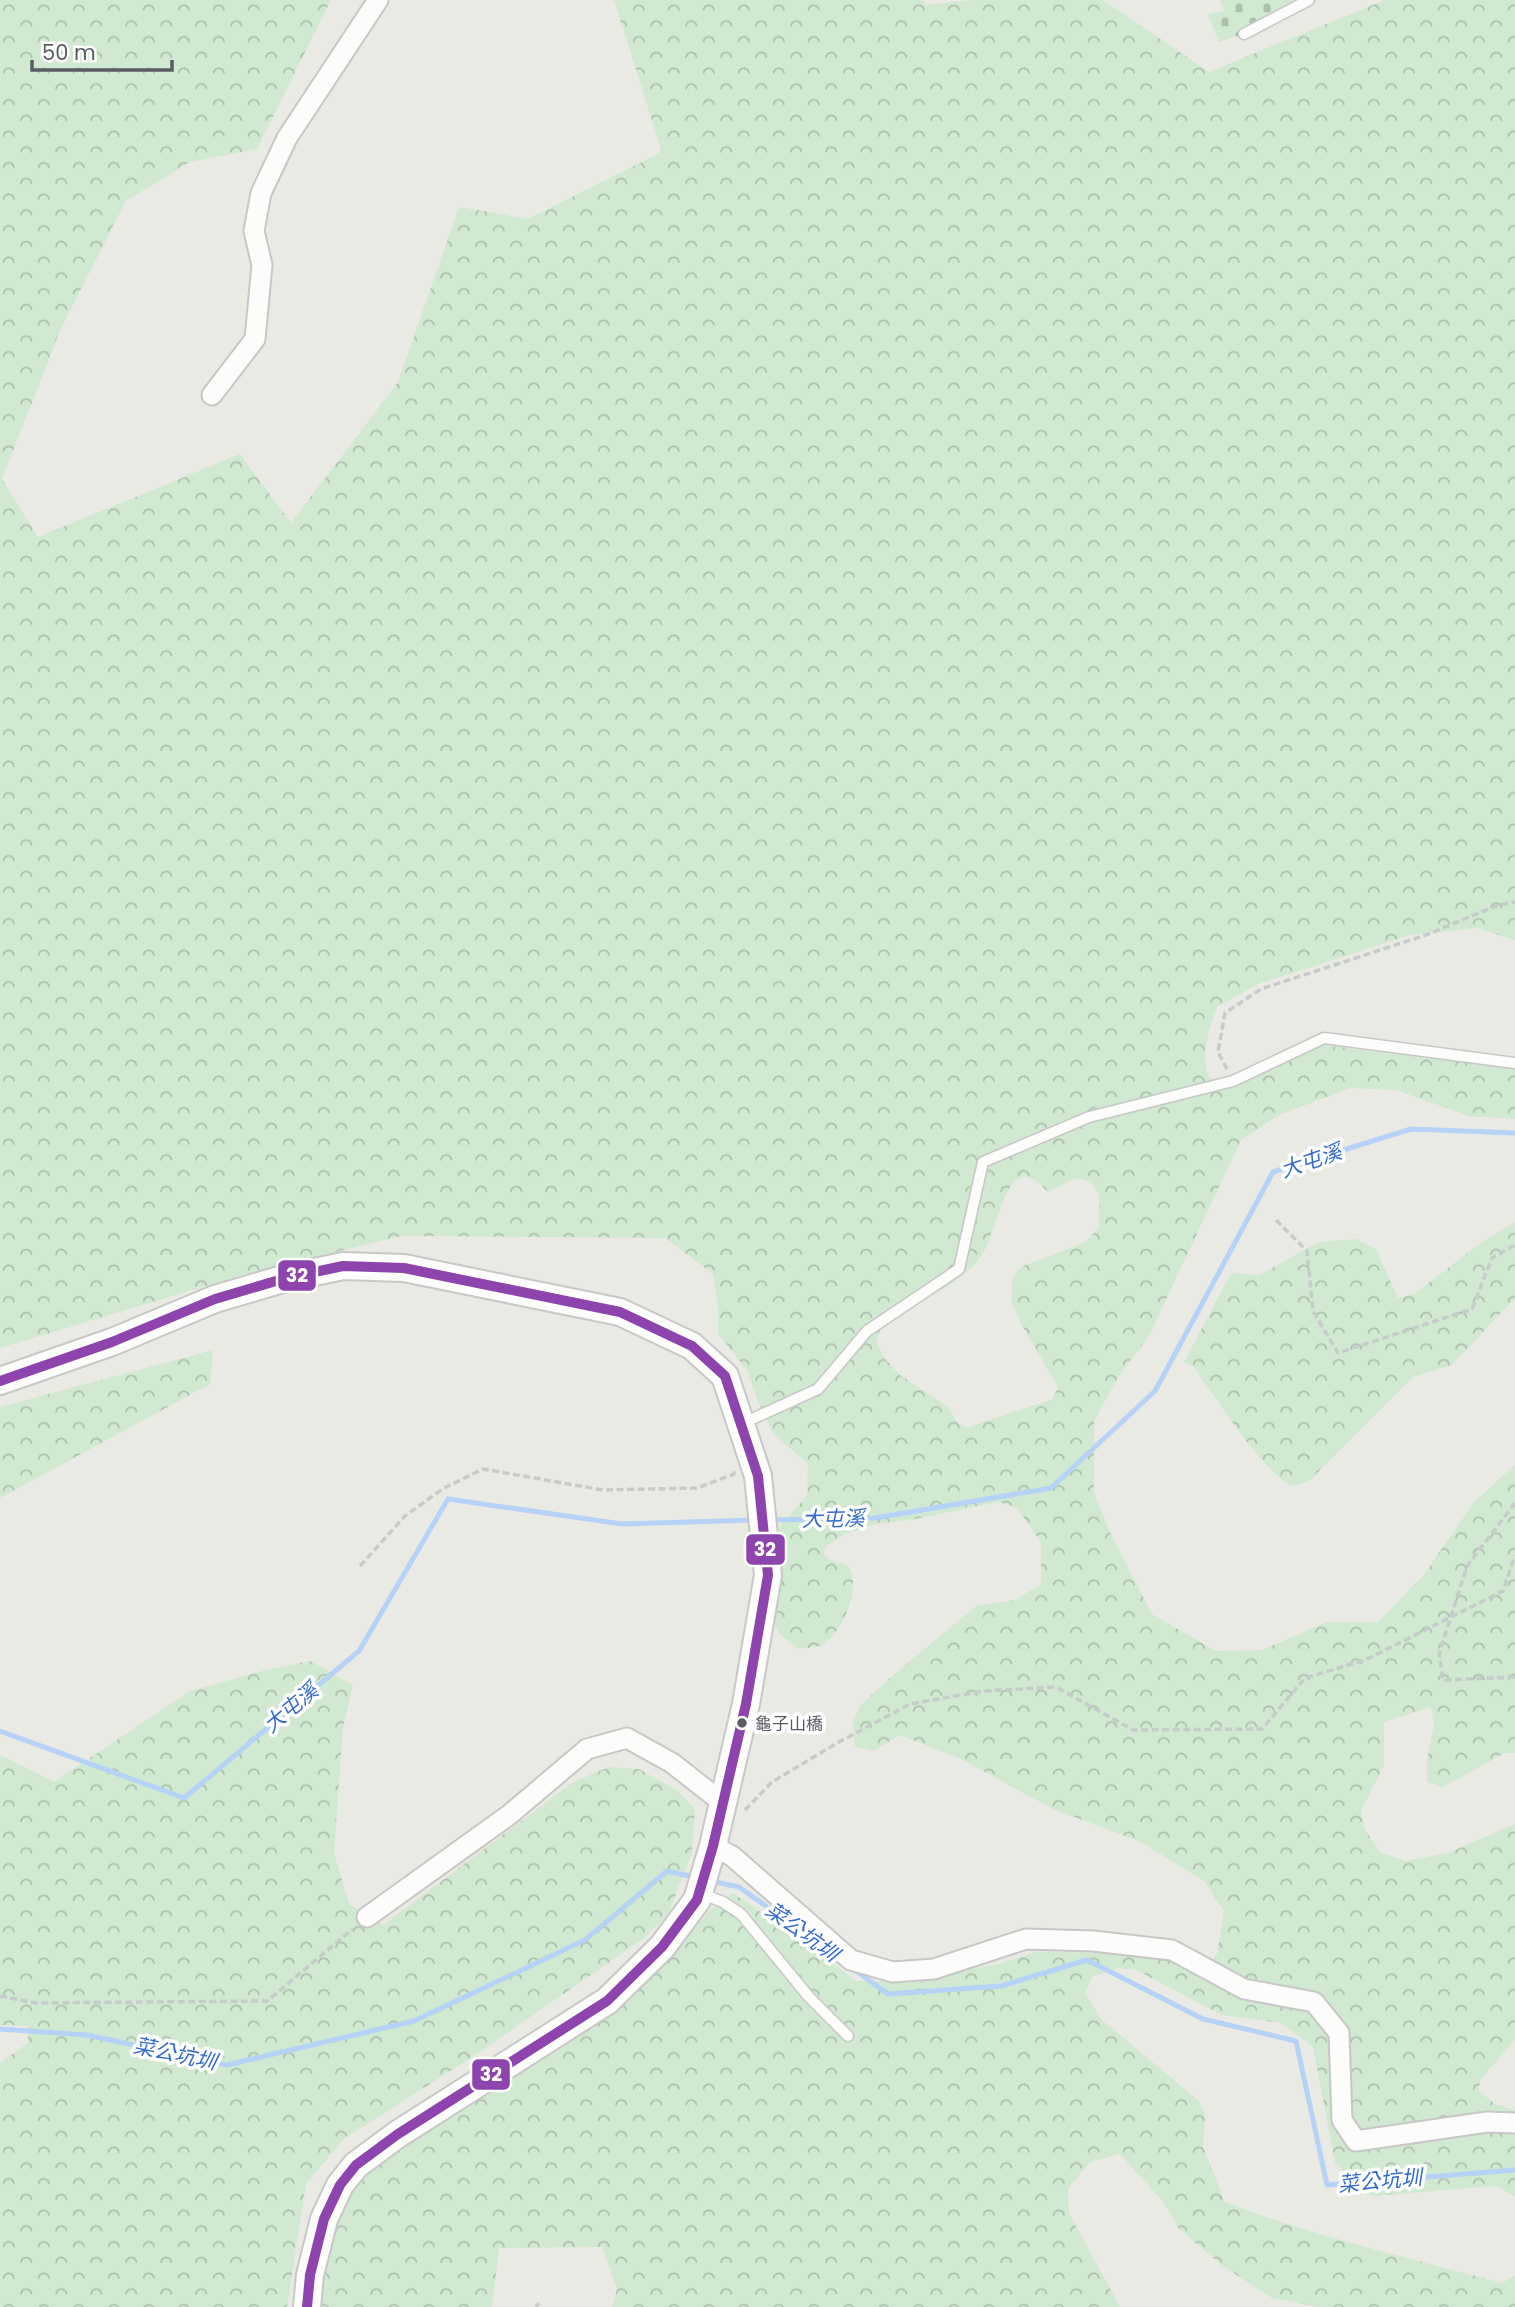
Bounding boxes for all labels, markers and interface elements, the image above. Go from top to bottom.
scale bar [32,28,172,72]
text: 50 m [42,38,96,67]
water label: 大屯溪 [1276,1136,1348,1184]
line badge: 32 [277,1259,317,1292]
text: 32 [286,1262,308,1289]
water label: 大屯溪 [801,1503,868,1534]
line badge: 32 [745,1533,786,1566]
text: 32 [754,1536,776,1563]
water label: 大屯溪 [257,1674,326,1739]
place label: 龜子山橋 [755,1712,823,1736]
marker: 龜子山橋 [735,1716,749,1730]
water label: 菜公坑圳 [760,1895,847,1970]
water label: 菜公坑圳 [131,2031,222,2077]
line badge: 32 [471,2058,511,2091]
text: 32 [480,2061,502,2088]
water label: 菜公坑圳 [1337,2162,1426,2199]

